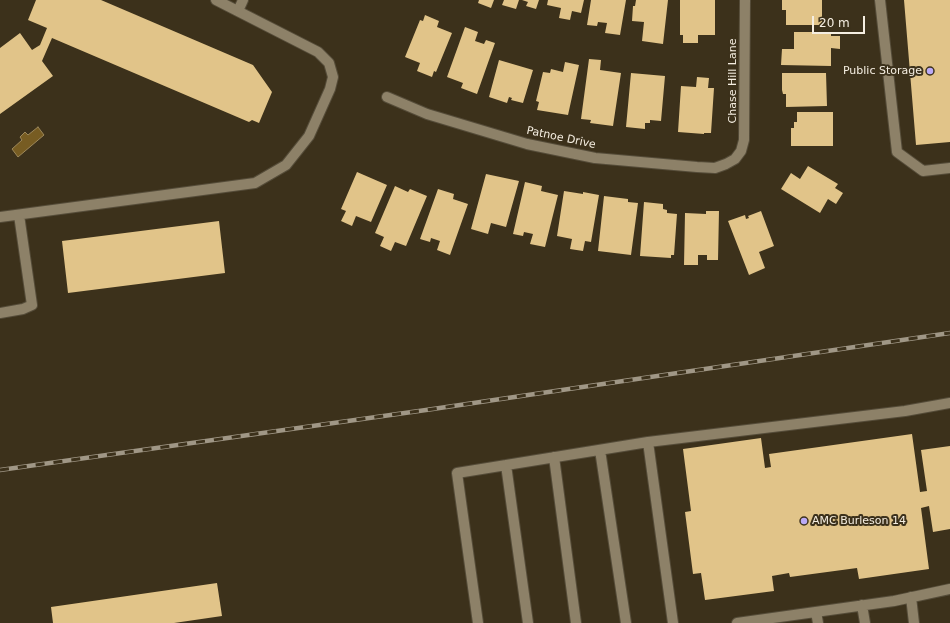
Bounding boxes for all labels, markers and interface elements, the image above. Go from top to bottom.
scale bar [814,8,867,34]
text: 20 m [819,16,850,30]
street label: Chase Hill Lane [726,39,740,123]
place label: Public Storage [843,64,922,78]
marker: Public Storage [925,66,935,76]
street label: Patnoe Drive [525,124,597,152]
place label: AMC Burleson 14 [812,514,906,528]
marker: AMC Burleson 14 [799,516,809,526]

